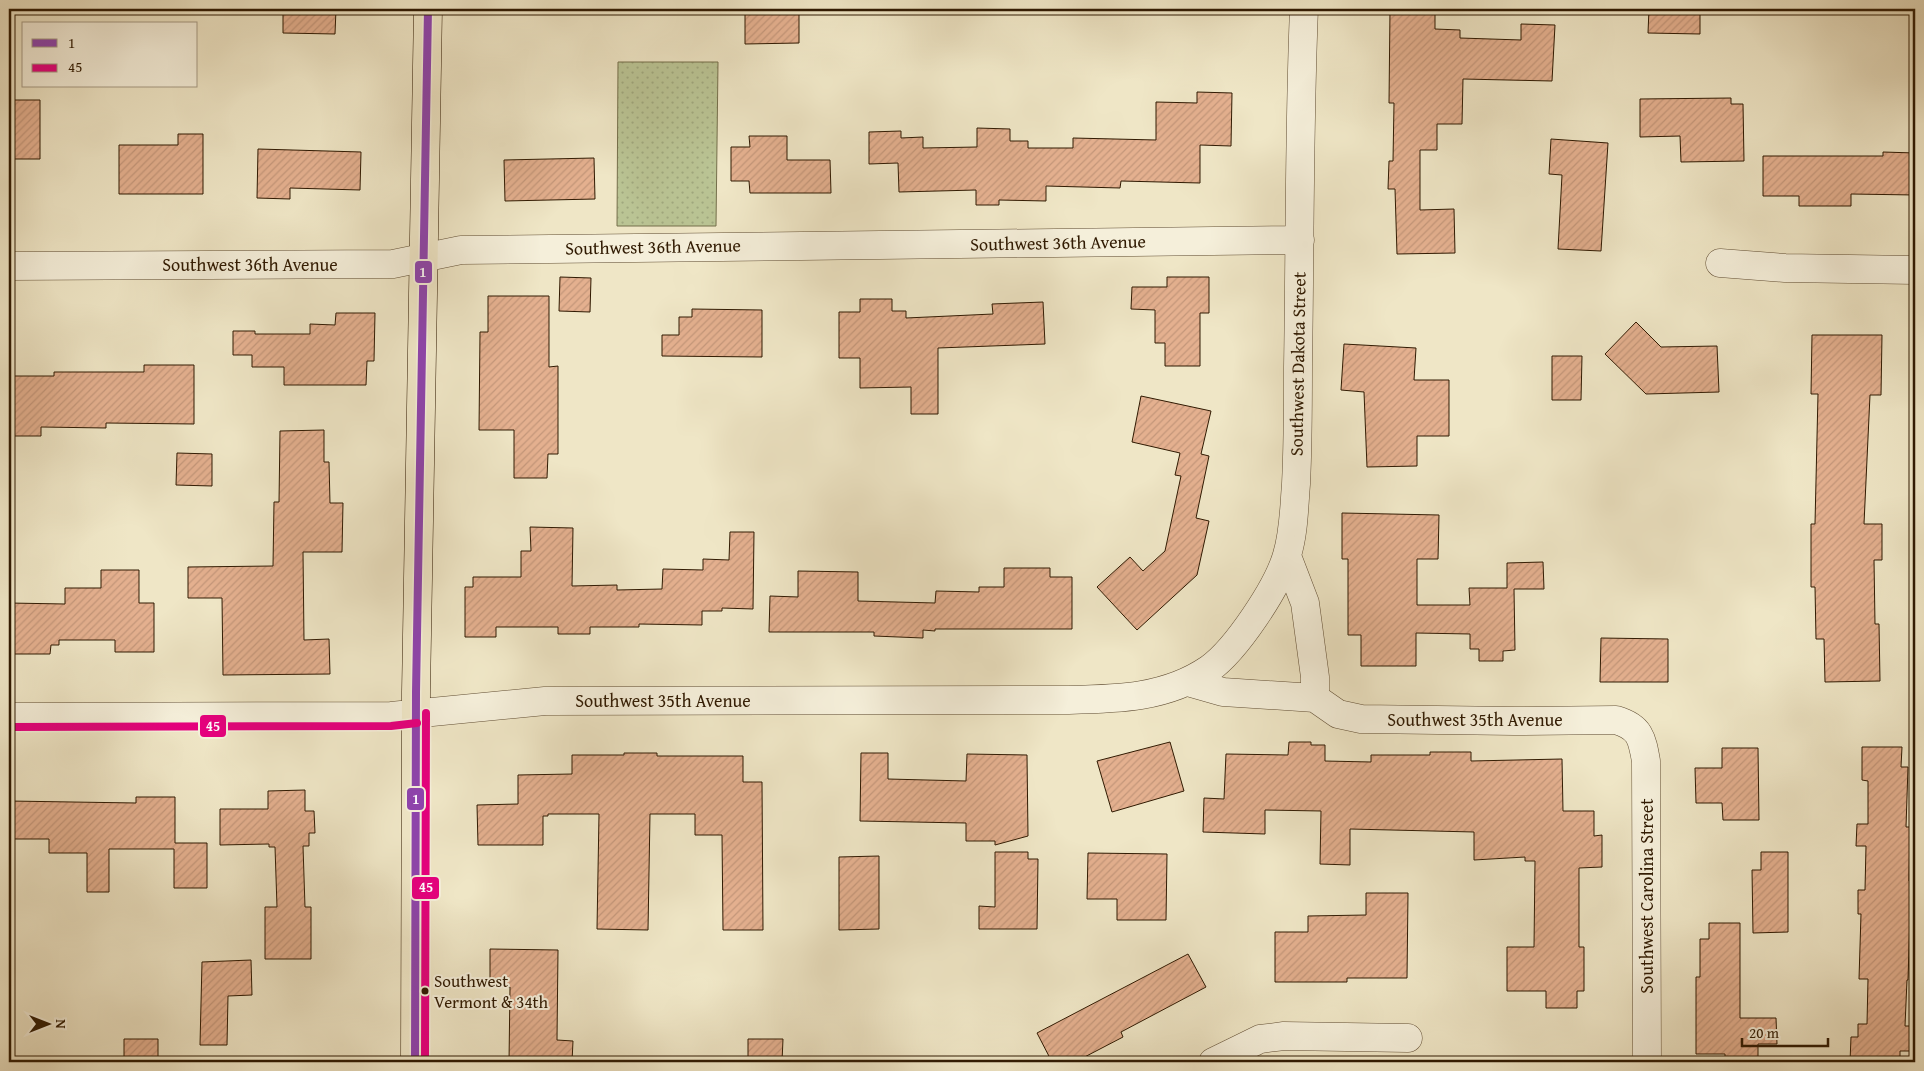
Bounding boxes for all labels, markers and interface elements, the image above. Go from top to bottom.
legend [22,22,198,88]
text: 1 [68,32,75,53]
text: 45 [68,56,82,77]
street label: Southwest 36th Avenue [970,227,1146,258]
street label: Southwest 36th Avenue [565,231,741,262]
street label: Southwest 36th Avenue [162,251,338,278]
line badge: 1 [414,260,433,284]
text: 1 [419,262,427,282]
street label: Southwest Dakota Street [1282,271,1313,456]
street label: Southwest 35th Avenue [575,687,751,714]
street label: Southwest 35th Avenue [1387,706,1563,733]
line badge: 45 [199,714,227,738]
text: 45 [206,716,220,736]
line badge: 1 [406,787,425,811]
text: 1 [412,789,420,809]
street label: Southwest Carolina Street [1633,798,1660,994]
line badge: 45 [411,876,440,900]
text: 45 [419,877,433,897]
place label: Southwest Vermont & 34th [434,968,549,1014]
marker: Southwest Vermont & 34th [420,986,430,996]
north arrow [22,998,72,1048]
scale bar [1742,1016,1828,1048]
text: N [51,1019,71,1029]
text: 20 m [1749,1022,1780,1043]

